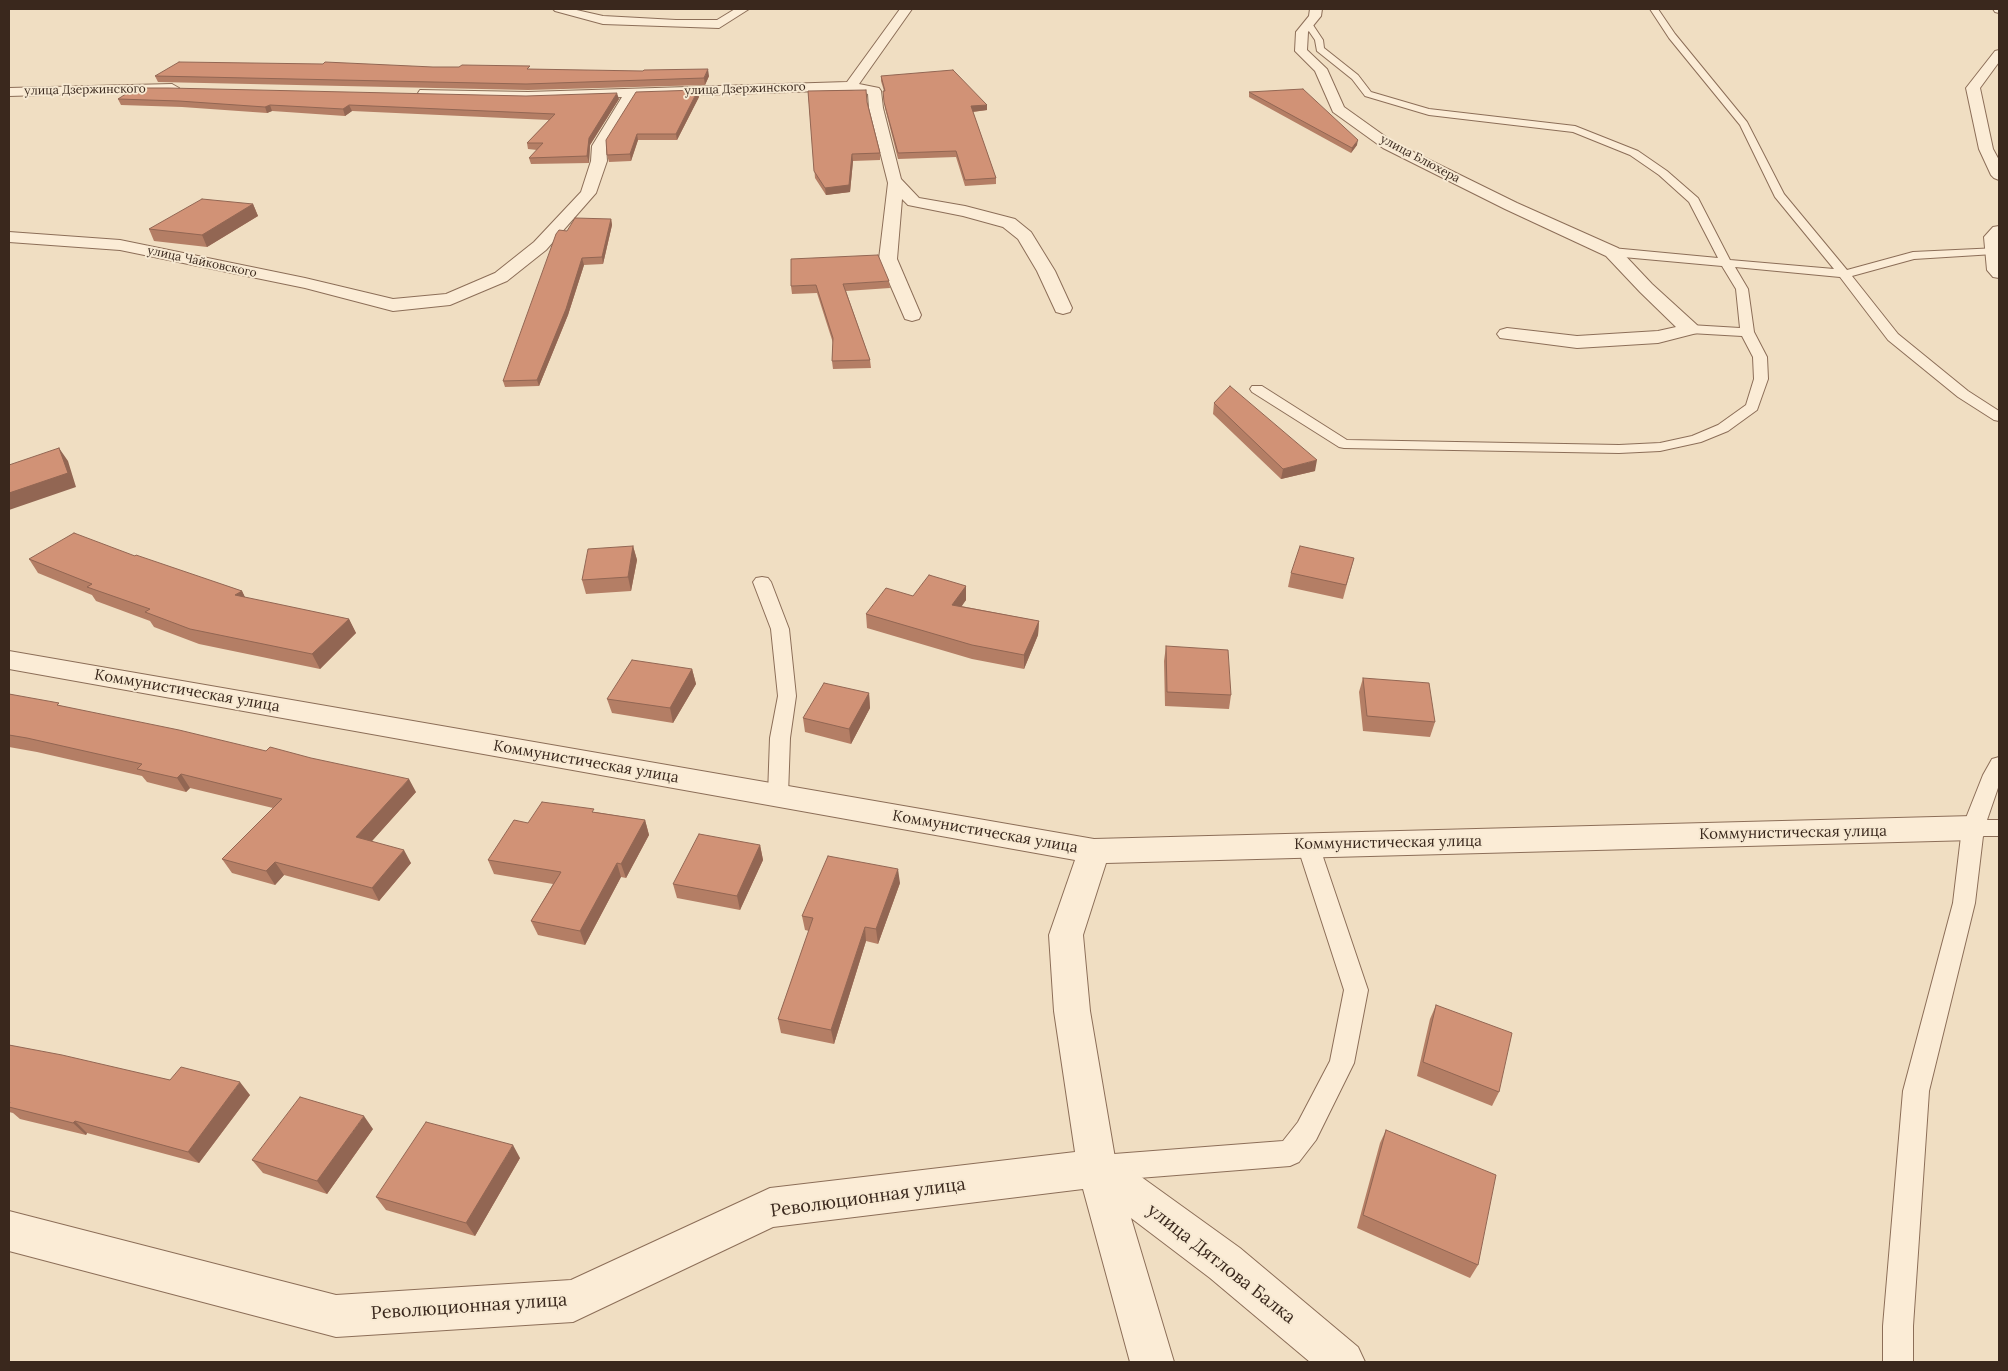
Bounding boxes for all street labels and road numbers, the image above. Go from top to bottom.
street label: улица Дзержинского [684,80,806,98]
street label: улица Дзержинского [24,82,146,98]
street label: улица Блюхера [1378,132,1462,186]
street label: улица Чайковского [146,243,258,281]
street label: Коммунистическая улица [93,666,281,716]
street label: Коммунистическая улица [492,737,680,787]
street label: Коммунистическая улица [891,807,1079,857]
street label: Коммунистическая улица [1699,822,1887,844]
street label: Коммунистическая улица [1294,832,1482,854]
street label: Революционная улица [769,1174,967,1222]
street label: улица Дятлова Балка [1143,1199,1299,1329]
street label: Революционная улица [370,1289,568,1325]

